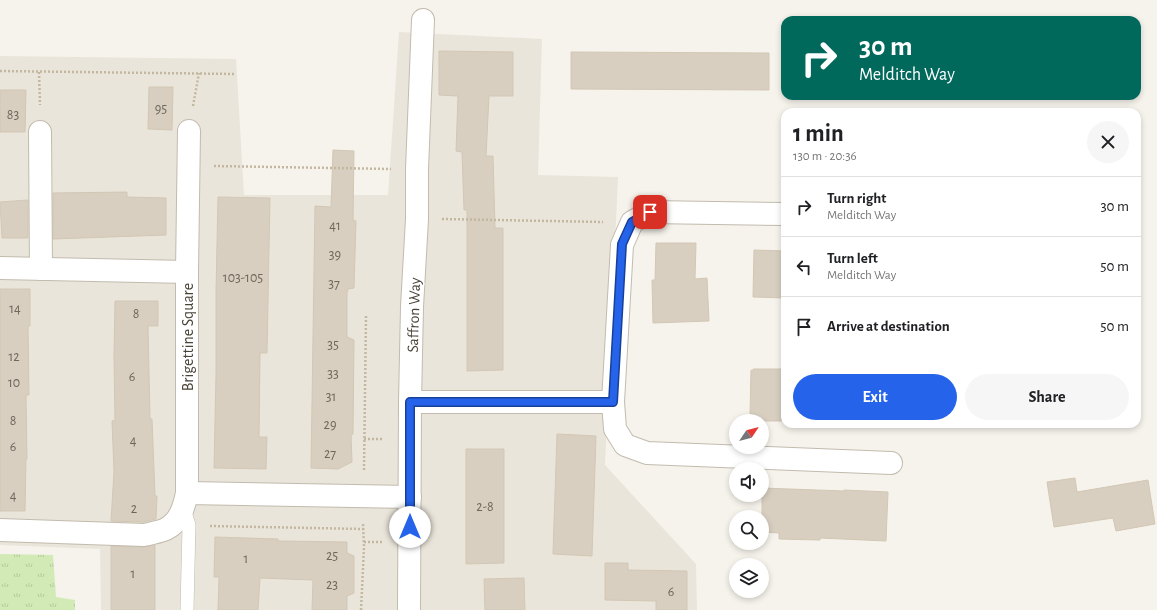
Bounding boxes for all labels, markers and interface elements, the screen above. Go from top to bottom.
icon: right [793,32,845,84]
text: 30 m [859,33,912,61]
text: Melditch Way [859,66,955,84]
house number: 95 [155,102,167,116]
house number: 83 [7,108,19,122]
button: close [1087,121,1129,163]
text: 1 min [793,122,844,146]
text: 130 m · 20:36 [793,150,857,163]
text: Turn right [827,191,886,206]
pin [633,195,667,229]
icon: right [793,196,815,218]
text: 30 m [1100,199,1129,214]
icon: arrive [639,201,661,223]
text: Melditch Way [827,209,896,222]
house number: 41 [329,219,341,233]
house number: 39 [329,248,341,262]
text: Turn left [827,251,878,266]
icon: left [793,256,815,278]
text: 50 m [1100,259,1129,274]
text: Melditch Way [827,269,896,282]
house number: 103-105 [223,271,263,285]
house number: 37 [328,277,340,291]
street label: Saffron Way [405,277,424,353]
street label: Brigettine Square [180,283,196,391]
house number: 14 [9,302,21,316]
house number: 8 [133,307,139,321]
icon: arrive [793,316,815,338]
text: Arrive at destination [827,319,950,334]
text: 50 m [1100,319,1129,334]
house number: 35 [327,338,339,352]
house number: 12 [8,350,20,364]
house number: 33 [327,367,339,381]
house number: 6 [129,370,135,384]
button: Exit [793,374,957,420]
button: Share [965,374,1129,420]
house number: 10 [8,376,20,390]
house number: 31 [326,390,336,404]
house number: 8 [10,414,16,428]
north arrow [729,414,769,454]
map controls [729,414,769,598]
house number: 29 [324,418,336,432]
house number: 4 [130,434,137,448]
house number: 6 [10,440,16,454]
house number: 27 [324,447,336,461]
button: sound [729,462,769,502]
house number: 4 [10,489,17,503]
house number: 2-8 [476,500,494,514]
house number: 2 [131,502,137,516]
position arrow [389,506,431,548]
button: search [729,510,769,550]
house number: 25 [326,549,338,563]
house number: 1 [244,552,248,566]
button: layers [729,558,769,598]
house number: 1 [131,567,135,581]
house number: 23 [326,578,338,592]
house number: 6 [668,585,674,599]

